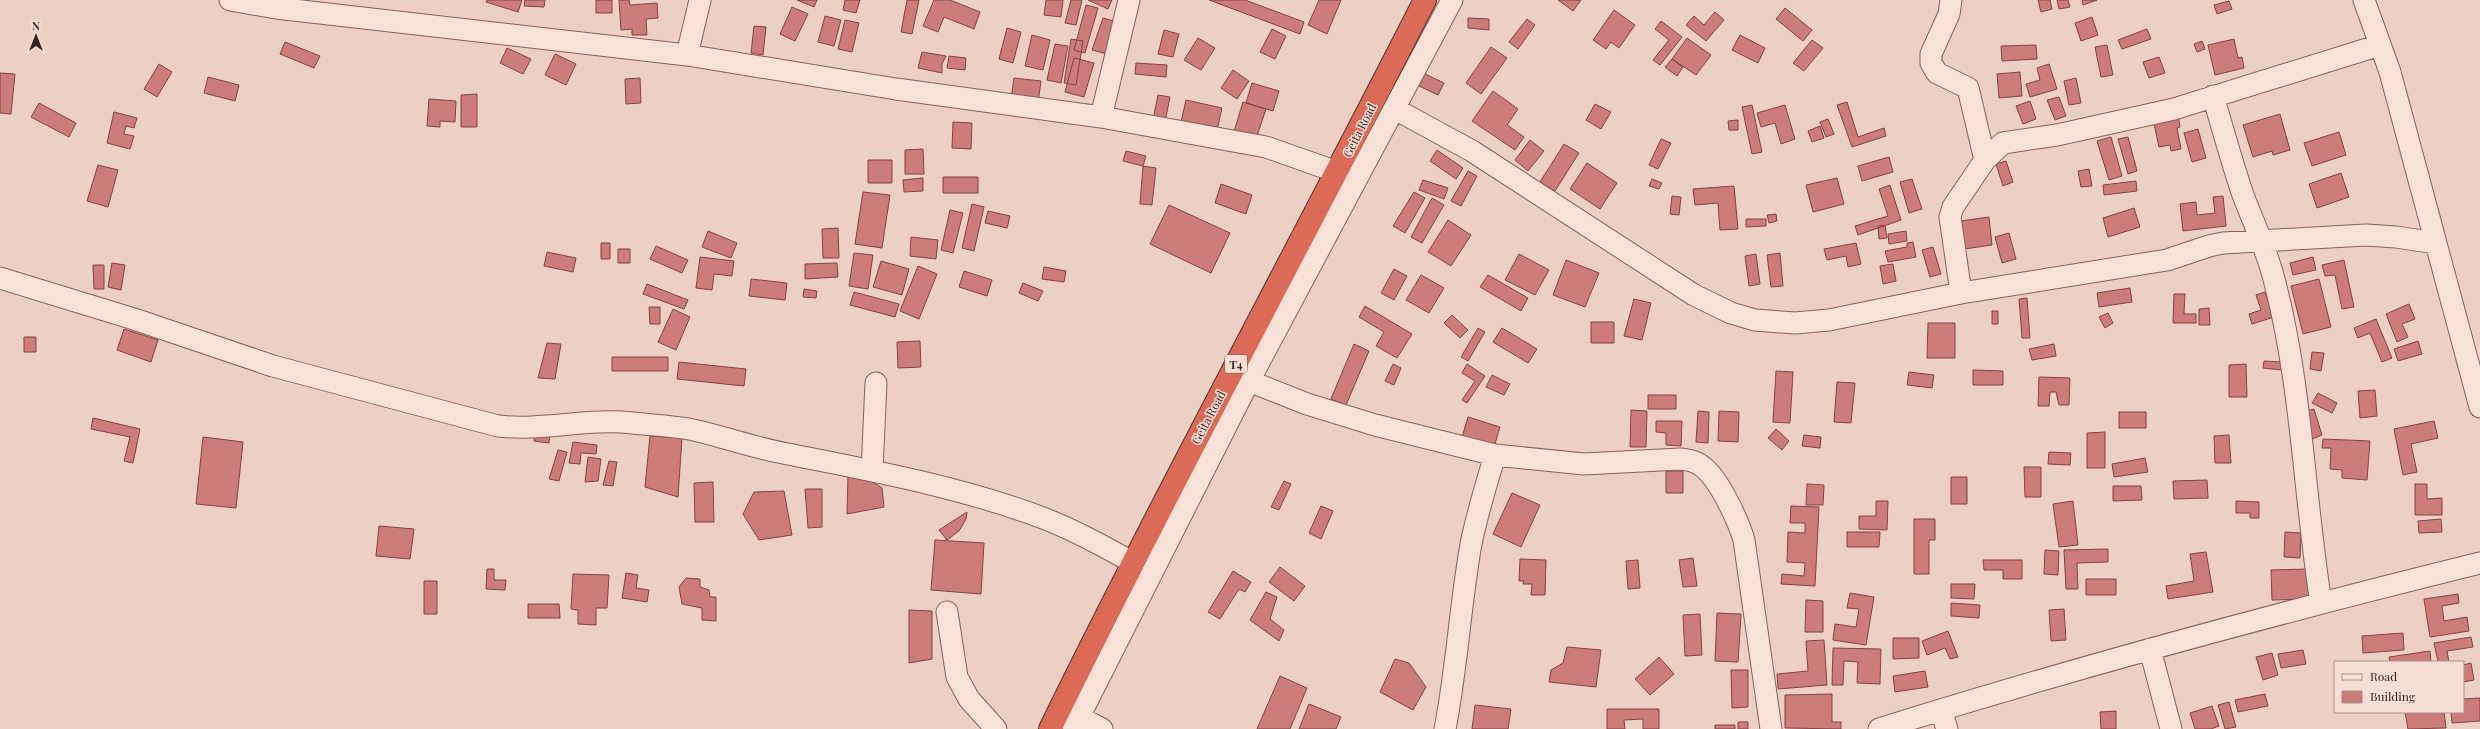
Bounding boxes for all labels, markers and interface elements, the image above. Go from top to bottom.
north arrow [16,16,56,56]
text: N [32,18,40,33]
street label: Geita Road [1339,100,1379,160]
road number: T4 [1225,355,1247,373]
street label: Geita Road [1187,387,1229,447]
legend [2334,661,2464,713]
text: Road [2370,668,2397,684]
text: Building [2370,688,2416,704]

